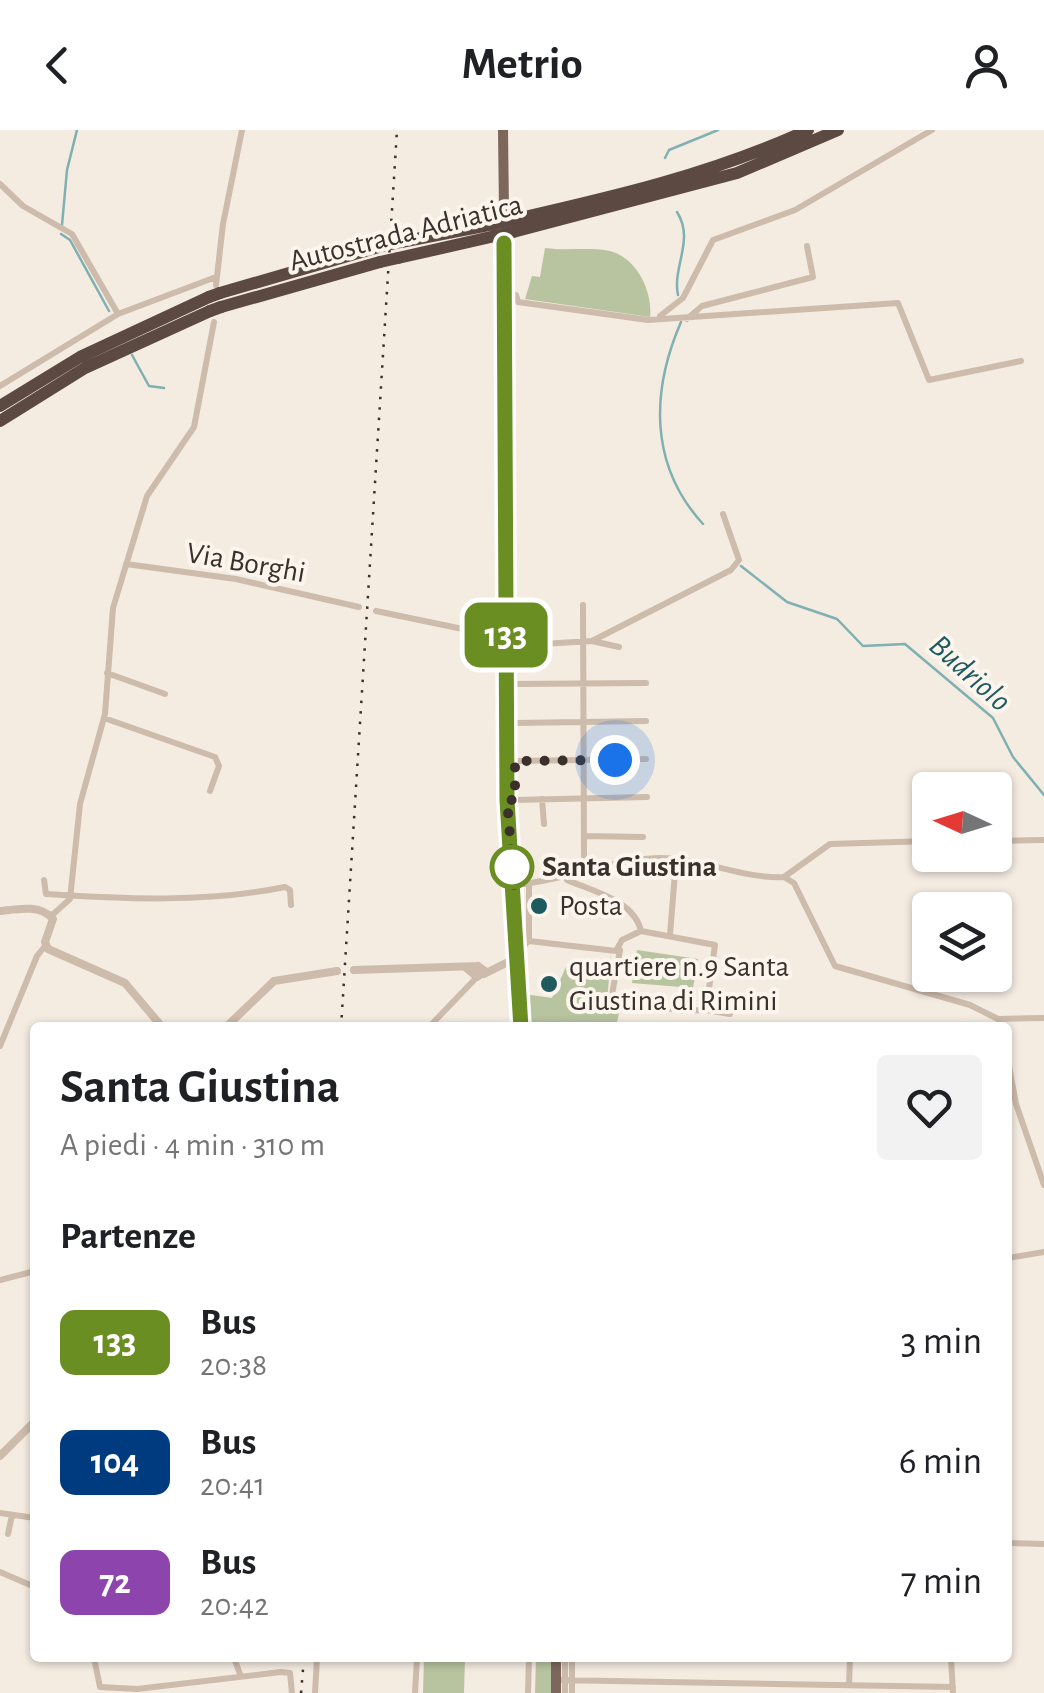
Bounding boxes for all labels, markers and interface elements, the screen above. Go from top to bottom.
icon: back [30,38,85,93]
icon: person [959,38,1014,93]
text: Metrio [461,42,583,87]
street label: Autostrada Adriatica [286,190,526,276]
street label: Via Borghi [184,538,308,588]
line badge: 133 [448,602,564,668]
text: 133 [485,618,527,653]
water label: Budriolo [923,629,1017,717]
your location [590,735,640,785]
north arrow [912,772,1012,872]
map controls [912,772,1012,992]
marker: Santa Giustina [491,846,533,888]
place label: Santa Giustina [542,852,717,882]
place label: Posta [559,891,623,921]
button: layers [912,892,1012,992]
marker: Posta [528,895,550,917]
place label: quartiere n.9 Santa Giustina di Rimini [569,952,789,1016]
marker: quartiere n.9 Santa Giustina di Rimini [538,973,560,995]
button: heart [877,1055,982,1160]
text: Santa Giustina [60,1064,340,1112]
text: A piedi · 4 min · 310 m [60,1129,325,1161]
text: Partenze [60,1218,196,1256]
text: Bus [200,1304,256,1342]
text: 3 min [901,1323,982,1361]
text: 133 [94,1325,136,1360]
text: 20:38 [200,1349,267,1381]
text: Bus [200,1424,256,1462]
text: 6 min [899,1443,982,1481]
text: 104 [91,1445,139,1480]
text: 20:41 [200,1469,265,1501]
text: Bus [200,1544,256,1582]
text: 7 min [901,1563,982,1601]
text: 72 [99,1565,131,1600]
text: 20:42 [200,1589,269,1621]

